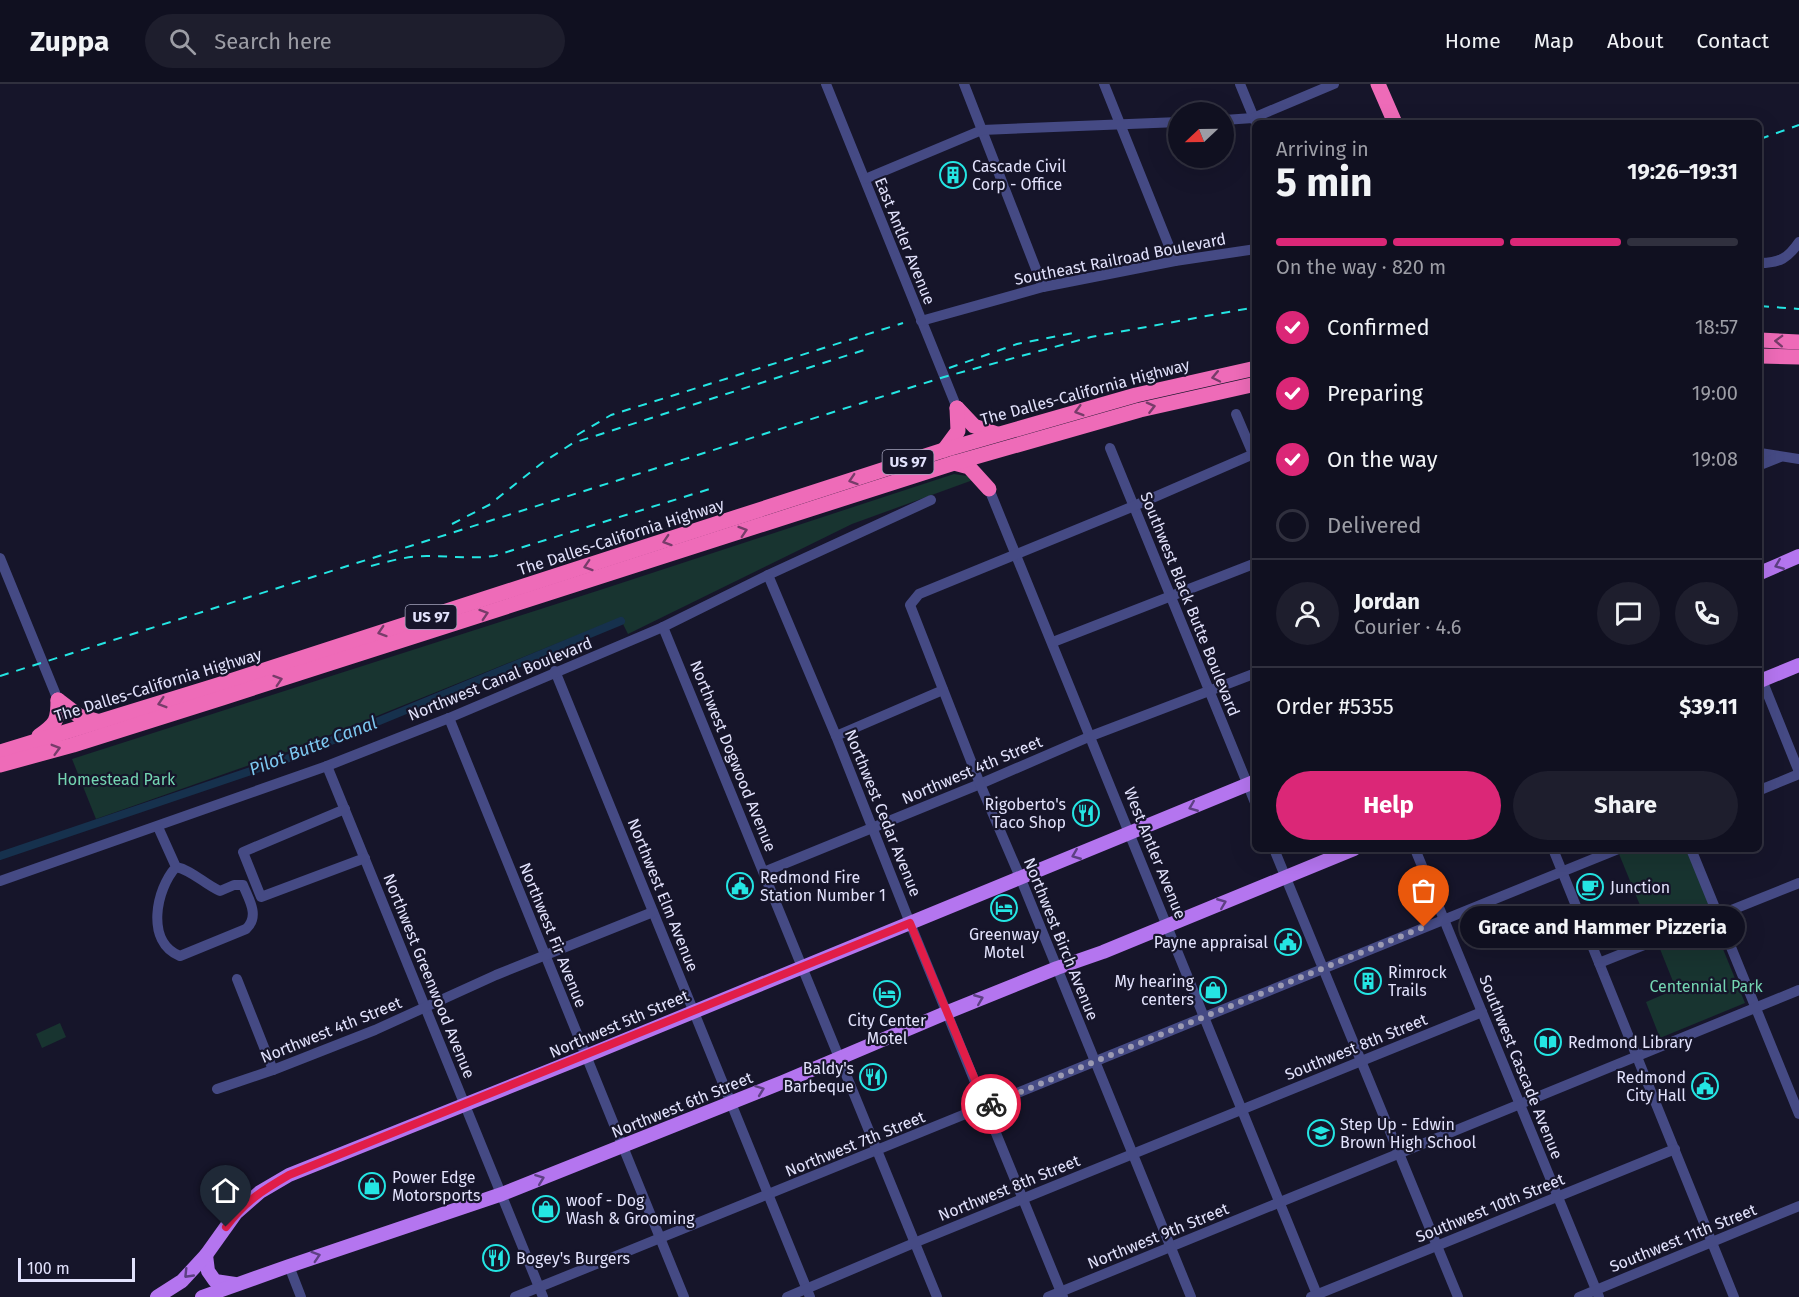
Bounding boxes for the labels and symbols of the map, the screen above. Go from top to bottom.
north arrow [1168,102,1234,168]
place label: Cascade Civil Corp - Office [972,157,1066,194]
building icon: Cascade Civil Corp - Office [938,160,968,190]
street label: East Antler Avenue [871,175,939,307]
street label: Southeast Railroad Boulevard [1013,229,1227,289]
one-way arrow [1775,335,1784,347]
street label: The Dalles-California Highway [978,355,1192,429]
one-way arrow [1211,369,1221,382]
one-way arrow [1146,402,1156,415]
one-way arrow [1074,404,1085,416]
road number: US 97 [882,450,934,474]
one-way arrow [848,473,859,485]
street label: Southwest Black Butte Boulevard [1136,489,1244,719]
street label: The Dalles-California Highway [515,495,727,579]
one-way arrow [737,526,748,538]
one-way arrow [662,533,673,546]
one-way arrow [1775,558,1786,570]
one-way arrow [583,559,594,572]
road number: US 97 [406,605,456,629]
one-way arrow [478,609,489,621]
one-way arrow [377,625,388,638]
street label: Northwest Canal Boulevard [405,633,595,725]
street label: The Dalles-California Highway [52,644,264,726]
street label: Northwest Dogwood Avenue [686,658,780,854]
one-way arrow [272,675,283,687]
one-way arrow [157,696,168,708]
water label: Pilot Butte Canal [246,711,380,781]
street label: Northwest Cedar Avenue [841,727,925,899]
street label: Northwest 4th Street [899,732,1045,808]
one-way arrow [51,744,61,757]
park label: Homestead Park [57,770,176,789]
street label: West Antler Avenue [1120,784,1190,922]
place label: Rigoberto's Taco Shop [984,795,1066,832]
restaurant icon: Rigoberto's Taco Shop [1071,798,1101,828]
one-way arrow [1188,800,1199,812]
street label: Northwest Elm Avenue [624,816,702,974]
one-way arrow [1071,848,1082,860]
street label: Northwest Birch Avenue [1020,855,1102,1023]
street label: Northwest Fir Avenue [515,860,591,1010]
pin [1398,865,1449,927]
place label: Redmond Fire Station Number 1 [760,868,886,905]
street label: Northwest Greenwood Avenue [379,871,479,1081]
public building icon: Redmond Fire Station Number 1 [725,871,755,901]
cafe icon: Junction [1575,872,1605,902]
place label: Junction [1610,878,1670,897]
hotel icon: Greenway Motel [989,893,1019,923]
one-way arrow [1216,898,1227,910]
callout: Grace and Hammer Pizzeria [1460,906,1745,948]
place label: Greenway Motel [969,925,1039,962]
public building icon: Payne appraisal [1273,927,1303,957]
place label: Payne appraisal [1154,933,1268,952]
place label: Rimrock Trails [1388,963,1448,1000]
building icon: Rimrock Trails [1353,966,1383,996]
place label: My hearing centers [1114,972,1195,1009]
street label: Southwest Cascade Avenue [1475,972,1567,1162]
shop icon: My hearing centers [1198,975,1228,1005]
park label: Centennial Park [1649,977,1763,996]
hotel icon: City Center Motel [872,979,902,1009]
street label: Northwest 5th Street [546,986,692,1062]
street label: Northwest 4th Street [258,993,405,1067]
one-way arrow [973,994,984,1006]
street label: Southwest 8th Street [1282,1010,1430,1084]
place label: City Center Motel [848,1011,927,1048]
library icon: Redmond Library [1533,1027,1563,1057]
place label: Redmond Library [1568,1033,1692,1052]
place label: Baldy's Barbeque [784,1059,854,1096]
restaurant icon: Baldy's Barbeque [858,1062,888,1092]
street label: Northwest 6th Street [609,1068,756,1142]
place label: Redmond City Hall [1616,1068,1686,1105]
public building icon: Redmond City Hall [1690,1071,1720,1101]
courier [961,1074,1021,1134]
one-way arrow [754,1085,765,1098]
street label: Northwest 7th Street [782,1107,928,1181]
place label: Step Up - Edwin Brown High School [1340,1115,1477,1152]
school or university icon: Step Up - Edwin Brown High School [1306,1118,1336,1148]
street label: Northwest 8th Street [935,1151,1083,1225]
pin [200,1165,251,1227]
place label: Power Edge Motorsports [392,1168,480,1205]
street label: Southwest 10th Street [1413,1169,1567,1247]
shop icon: Power Edge Motorsports [357,1171,387,1201]
one-way arrow [534,1174,545,1186]
place label: woof - Dog Wash & Grooming [566,1191,695,1228]
shop icon: woof - Dog Wash & Grooming [531,1194,561,1224]
street label: Northwest 9th Street [1085,1199,1232,1273]
street label: Southwest 11th Street [1607,1200,1759,1276]
restaurant icon: Bogey's Burgers [481,1243,511,1273]
place label: Bogey's Burgers [516,1249,630,1268]
one-way arrow [310,1251,321,1264]
scale bar [18,1255,135,1282]
one-way arrow [184,1268,195,1278]

